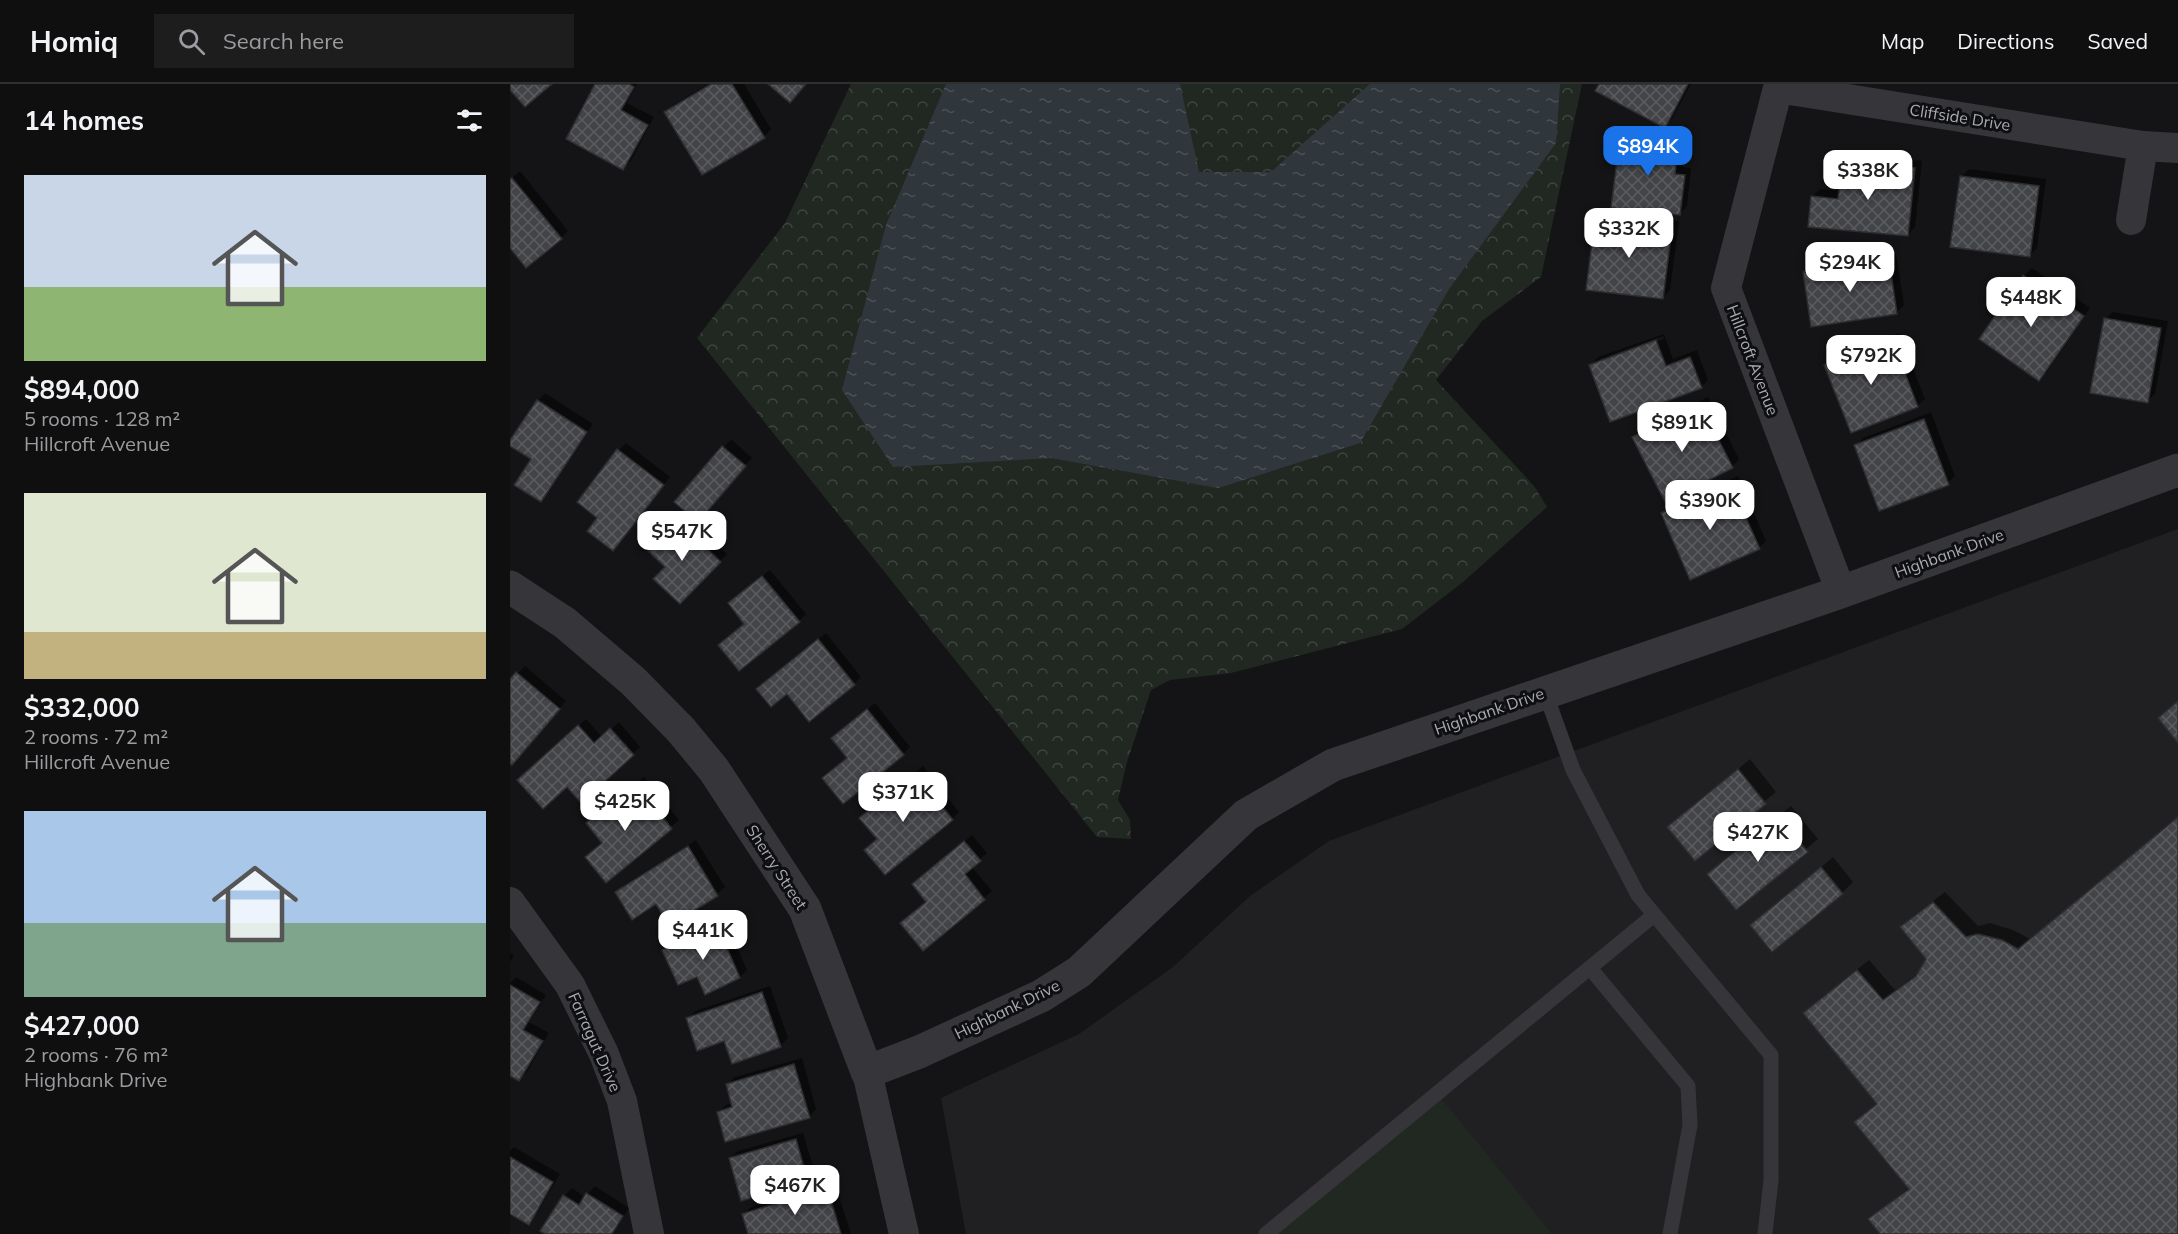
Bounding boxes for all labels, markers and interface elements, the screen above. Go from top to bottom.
search box [154,14,574,68]
text: Homiq [30,24,118,59]
icon: search [175,25,208,58]
text: Search here [223,27,344,55]
text: Map [1881,28,1924,54]
text: Directions [1957,28,2054,54]
text: Saved [2087,28,2148,54]
street label: Cliffside Drive [1908,99,2012,135]
text: 14 homes [24,104,144,137]
icon: filters [453,104,486,137]
pin: $894K [1606,126,1690,177]
text: $894K [1617,133,1679,158]
pin: $338K [1826,150,1910,201]
text: $338K [1837,157,1899,182]
pin: $332K [1587,208,1671,259]
icon: home [201,214,309,322]
text: $332K [1598,215,1660,240]
pin: $294K [1808,242,1892,293]
text: $294K [1819,249,1881,274]
pin: $448K [1989,277,2073,328]
text: $448K [2000,284,2062,309]
street label: Hillcroft Avenue [1723,302,1783,418]
pin: $792K [1829,335,1913,386]
text: $792K [1840,342,1902,367]
text: $894,000 [24,373,140,406]
pin: $891K [1640,402,1724,453]
text: 5 rooms · 128 m² [24,406,180,431]
text: $891K [1651,409,1713,434]
text: Hillcroft Avenue [24,431,170,456]
pin: $390K [1668,480,1752,531]
text: $390K [1679,487,1741,512]
pin: $547K [640,511,724,562]
text: $547K [651,518,713,543]
street label: Highbank Drive [1892,524,2006,582]
icon: home [201,532,309,640]
street label: Highbank Drive [1432,683,1546,739]
text: $332,000 [24,691,140,724]
text: 2 rooms · 72 m² [24,724,168,749]
text: Hillcroft Avenue [24,749,170,774]
pin: $371K [861,772,945,823]
text: $371K [872,779,934,804]
pin: $425K [583,781,667,832]
text: $425K [594,788,656,813]
pin: $427K [1716,812,1800,863]
text: $427K [1727,819,1789,844]
street label: Sherry Street [742,821,812,913]
icon: home [201,850,309,958]
pin: $441K [661,910,745,961]
text: $441K [672,917,734,942]
street label: Highbank Drive [951,975,1063,1043]
street label: Farragut Drive [564,989,626,1095]
text: $427,000 [24,1009,140,1042]
text: 2 rooms · 76 m² [24,1042,168,1067]
text: Highbank Drive [24,1067,167,1092]
pin: $467K [753,1165,837,1216]
text: $467K [764,1172,826,1197]

